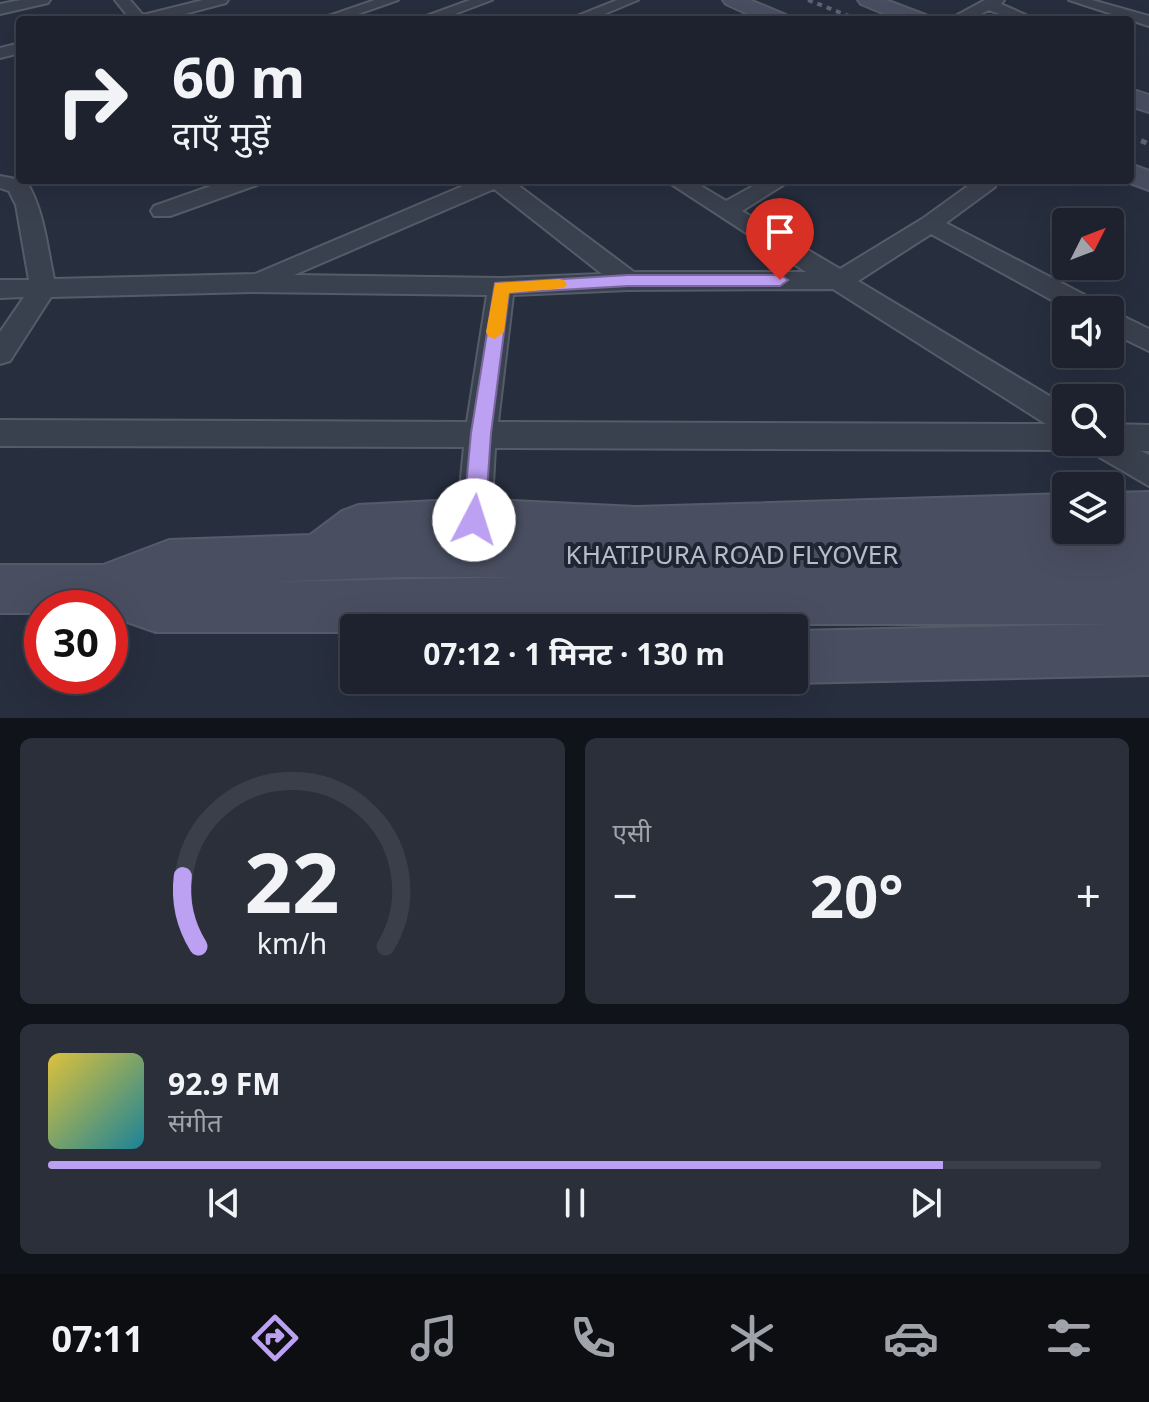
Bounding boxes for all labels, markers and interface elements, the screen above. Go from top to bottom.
text: 60 m [172,38,305,114]
icon: right [40,48,144,152]
text: दाएँ मुड़ें [172,110,271,159]
pin [746,198,814,280]
north arrow [1052,208,1124,280]
map controls [1052,208,1124,544]
icon: arrive [758,210,802,254]
button: sound [1052,296,1124,368]
button: search [1052,384,1124,456]
button: layers [1052,472,1124,544]
position arrow [432,478,516,562]
street label: KHATIPURA ROAD FLYOVER [566,536,898,572]
speed limit sign: 30 [24,590,128,694]
text: 07:12 · 1 मिनट · 130 m [423,633,725,674]
text: एसी [613,814,651,850]
text: 22 [245,824,340,937]
text: 20° [810,854,904,936]
text: − [613,865,638,925]
text: + [1076,865,1101,925]
text: km/h [257,923,327,962]
text: 92.9 FM [168,1063,280,1104]
text: संगीत [168,1104,222,1140]
icon: previous [202,1181,246,1225]
icon: pause [553,1181,597,1225]
icon: next [904,1181,948,1225]
icon: directions [247,1310,303,1366]
icon: music [406,1310,462,1366]
icon: phone [565,1310,621,1366]
icon: climate [724,1310,780,1366]
icon: car [883,1310,939,1366]
icon: filters [1041,1310,1097,1366]
text: 07:11 [51,1314,144,1363]

